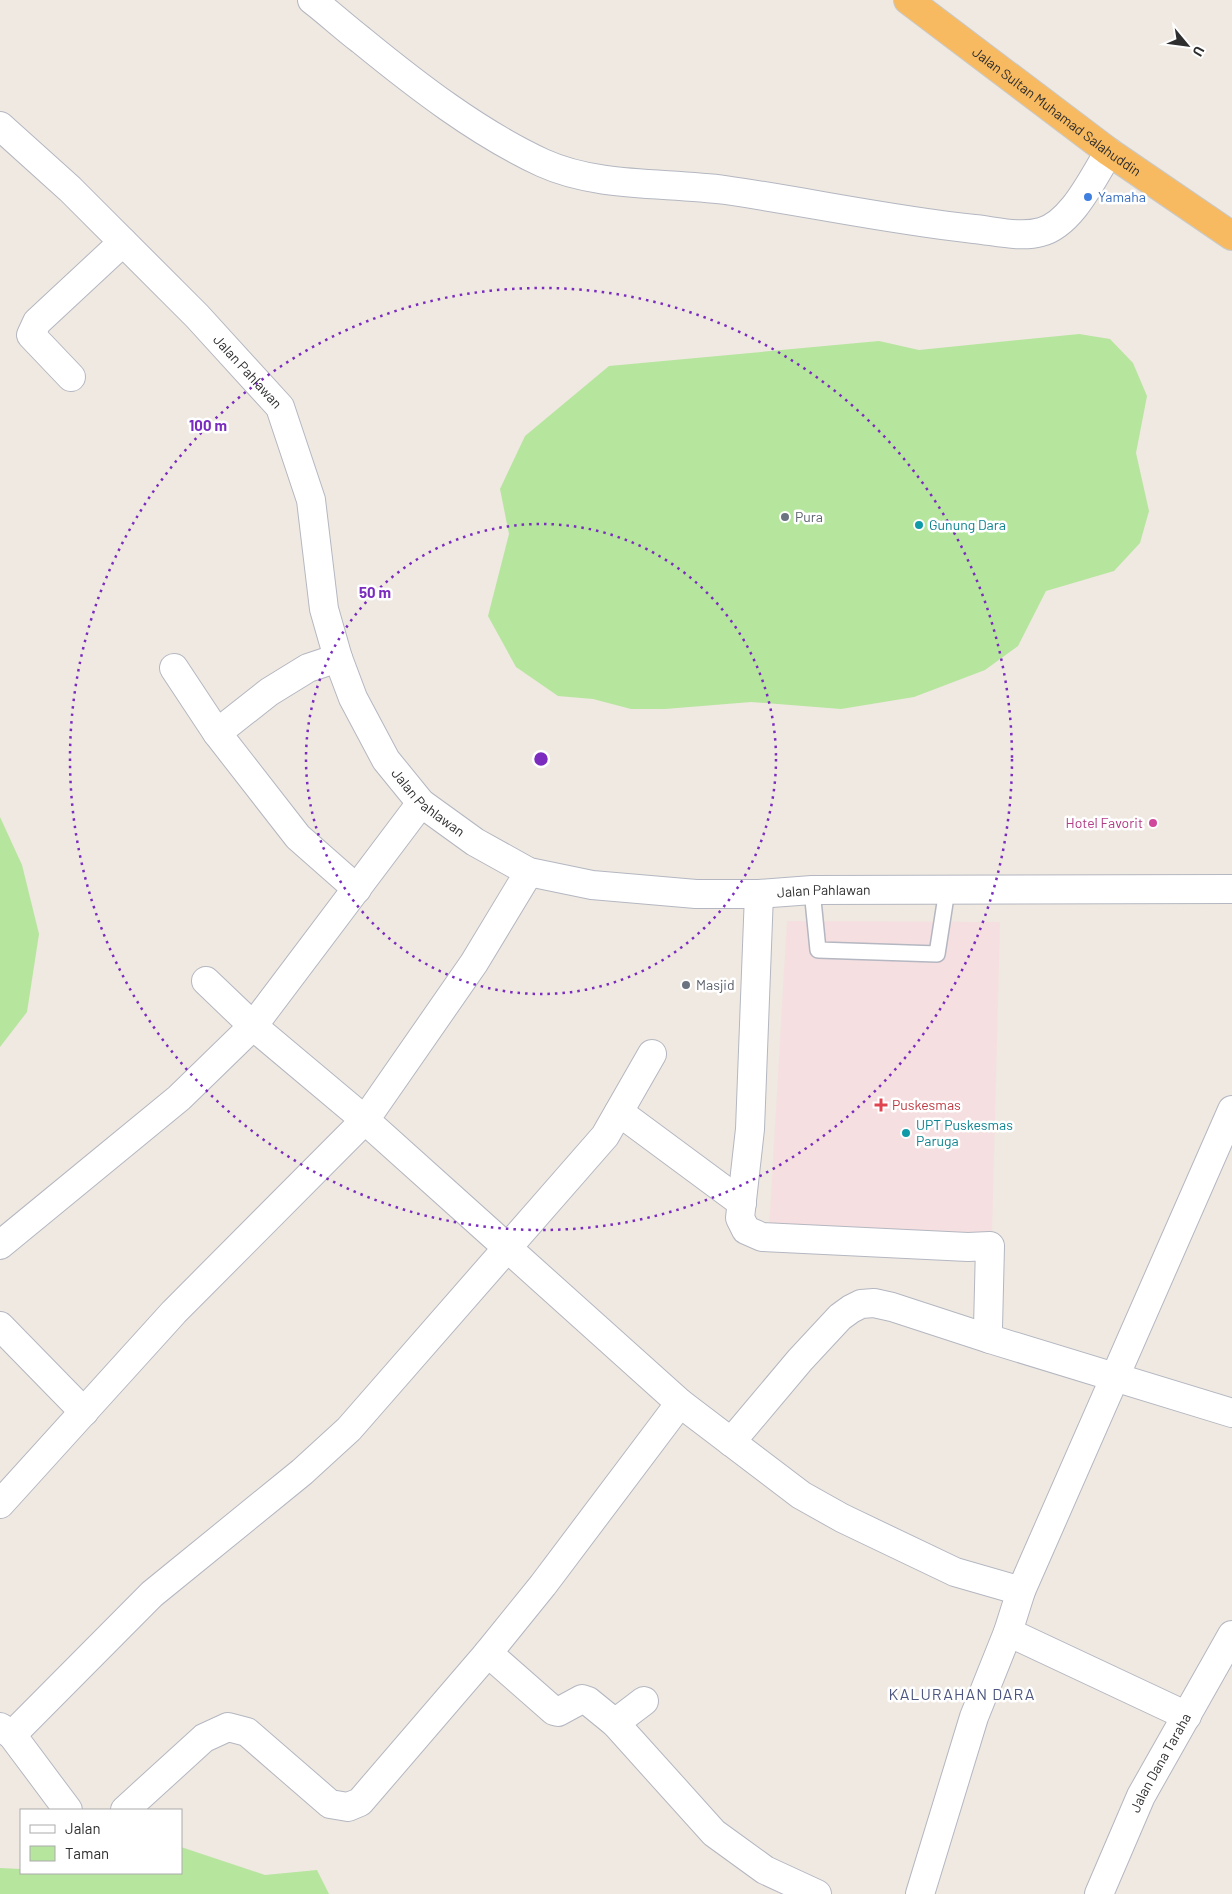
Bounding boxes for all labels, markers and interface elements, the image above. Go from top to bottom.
north arrow [1162,20,1212,70]
street label: Jalan Sultan Muhamad Salahuddin [969,43,1145,180]
text: U [1189,44,1208,60]
place label: Yamaha [1098,188,1146,205]
marker: Yamaha [1082,191,1094,203]
street label: Jalan Pahlawan [210,331,286,412]
text: 100 m [189,416,227,434]
place label: Pura [795,508,823,525]
marker: Pura [779,511,791,523]
place label: Gunung Dara [929,516,1006,533]
marker: Gunung Dara [913,519,925,531]
text: 50 m [359,583,391,601]
centre of rings [532,750,550,768]
street label: Jalan Pahlawan [388,765,468,840]
place label: Hotel Favorit [1066,814,1143,831]
marker: Hotel Favorit [1147,817,1159,829]
street label: Jalan Pahlawan [776,881,871,901]
place label: Masjid [696,976,735,993]
marker: Masjid [680,979,692,991]
place label: Puskesmas [892,1096,961,1113]
marker: Puskesmas [874,1098,888,1112]
place label: UPT Puskesmas Paruga [916,1116,1013,1149]
marker: UPT Puskesmas Paruga [900,1127,912,1139]
district label: KALURAHAN DARA [888,1684,1036,1703]
street label: Jalan Dana Taraha [1126,1710,1194,1815]
legend [20,1809,182,1874]
text: Jalan [65,1819,101,1837]
text: Taman [65,1844,109,1862]

